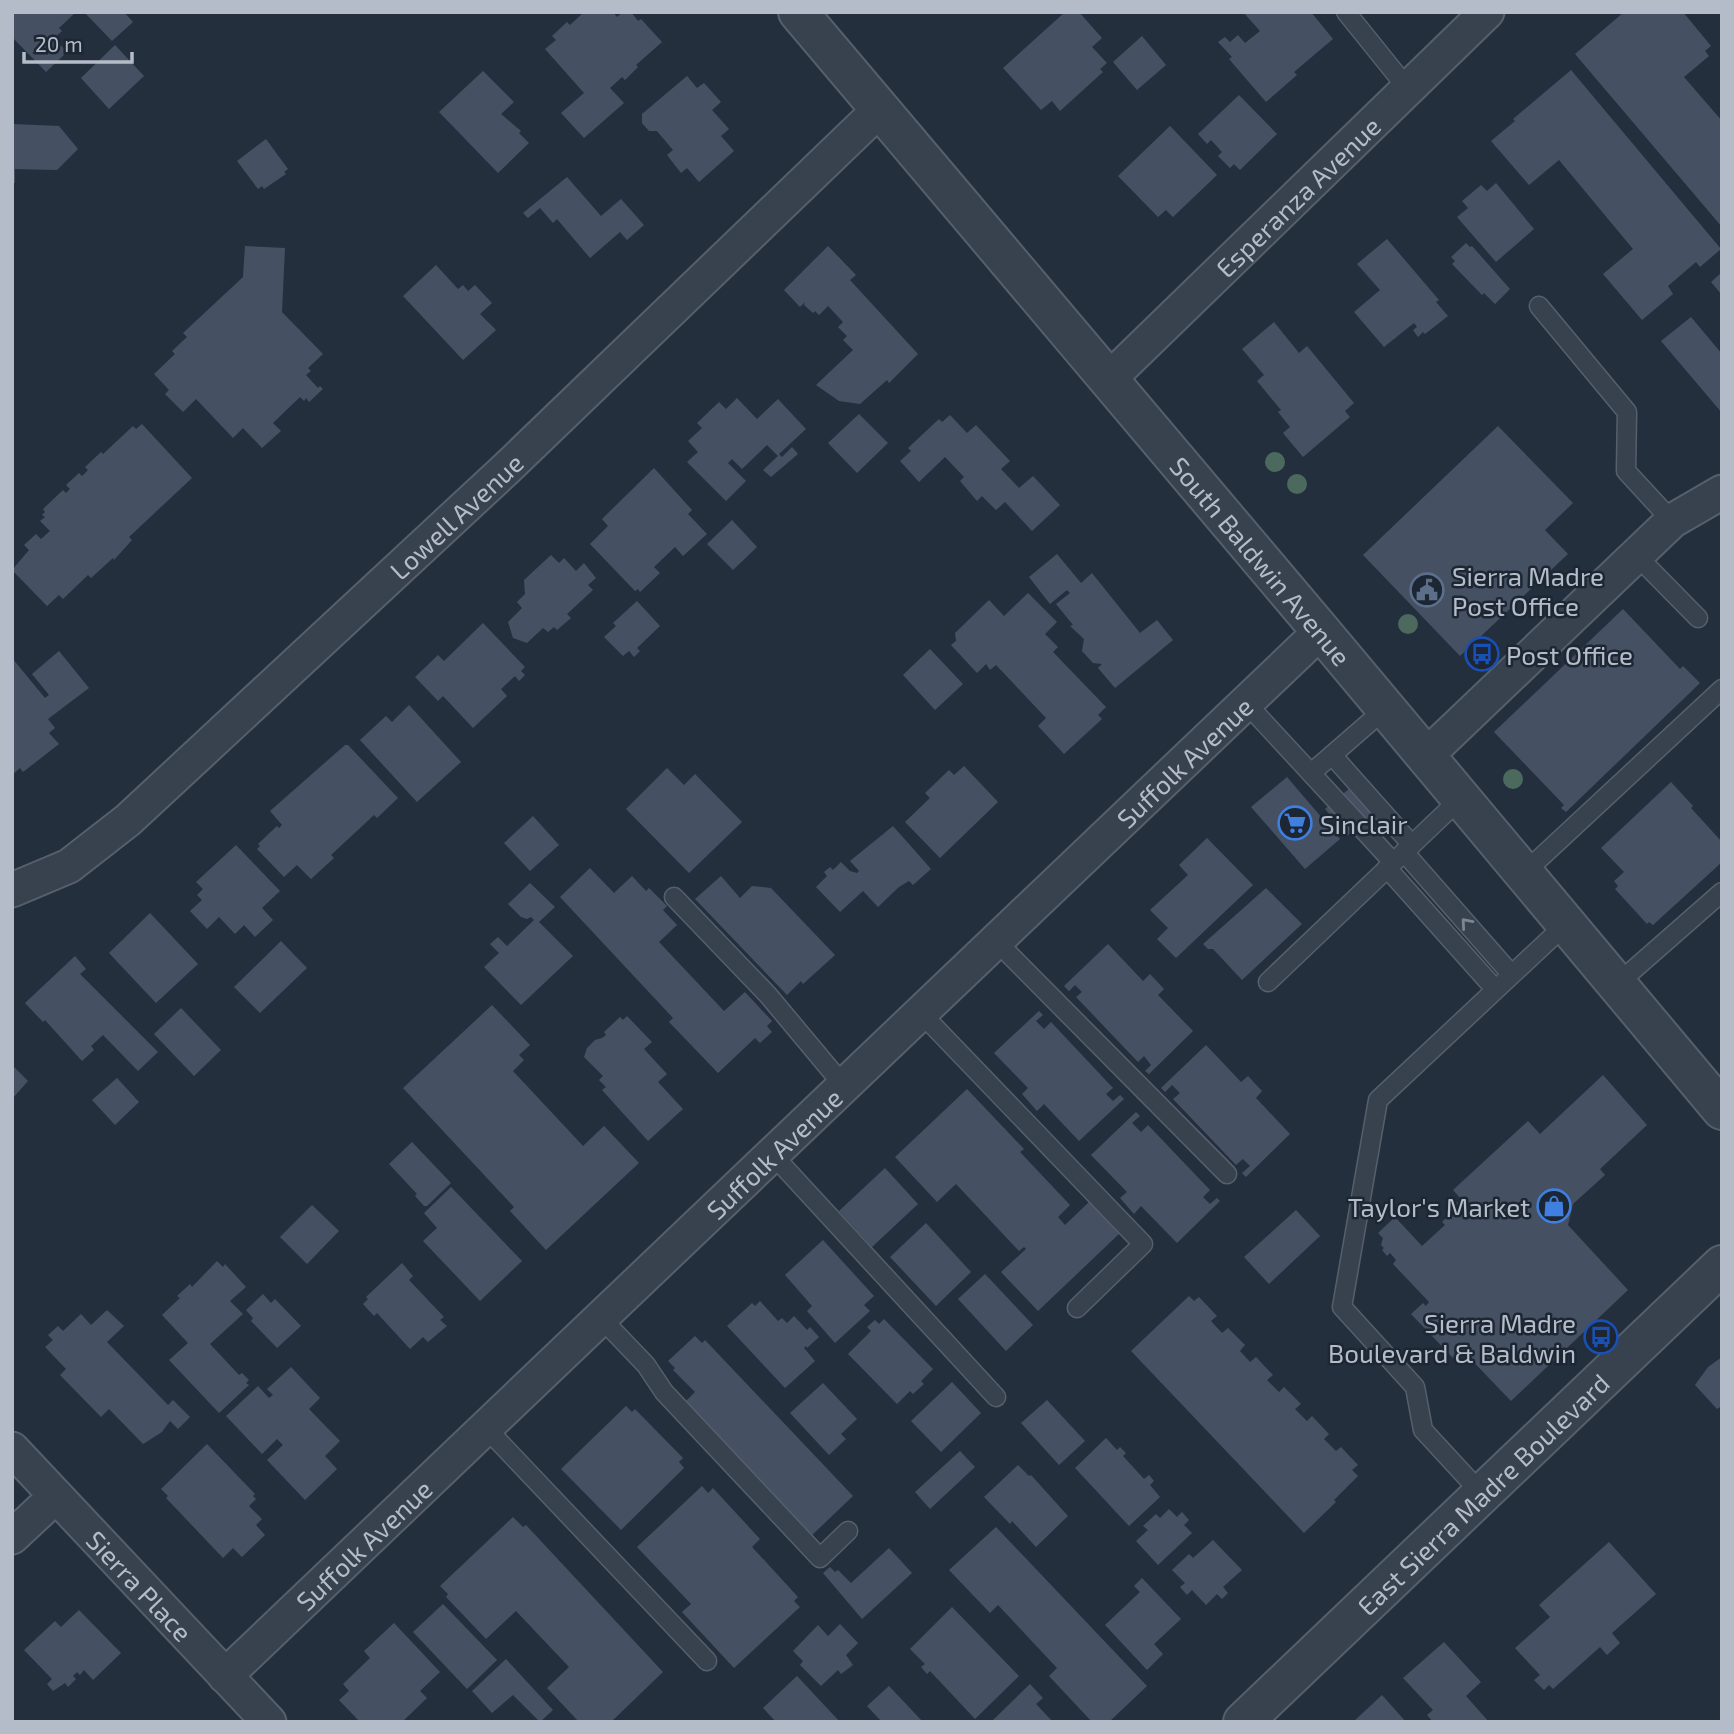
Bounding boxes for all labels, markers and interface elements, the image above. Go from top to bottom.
scale bar [24,21,133,65]
text: 20 m [35,31,83,56]
street label: Esperanza Avenue [1209,110,1386,283]
street label: Lowell Avenue [383,446,529,585]
street label: South Baldwin Avenue [1165,450,1358,671]
place label: Sierra Madre Post Office [1452,560,1604,621]
public building icon: Sierra Madre Post Office [1408,571,1446,609]
bus stop icon: Post Office [1463,635,1501,673]
place label: Post Office [1506,639,1633,670]
street label: Suffolk Avenue [1110,690,1258,833]
supermarket icon: Sinclair [1276,804,1314,842]
place label: Sinclair [1320,808,1408,839]
one-way arrow [1462,918,1474,931]
street label: Suffolk Avenue [699,1081,848,1225]
shop icon: Taylor's Market [1535,1187,1573,1225]
place label: Taylor's Market [1348,1191,1530,1222]
place label: Sierra Madre Boulevard & Baldwin [1328,1307,1576,1368]
bus stop icon: Sierra Madre Boulevard & Baldwin [1582,1318,1620,1356]
street label: East Sierra Madre Boulevard [1350,1366,1615,1621]
street label: Suffolk Avenue [289,1472,437,1616]
street label: Sierra Place [81,1524,199,1647]

